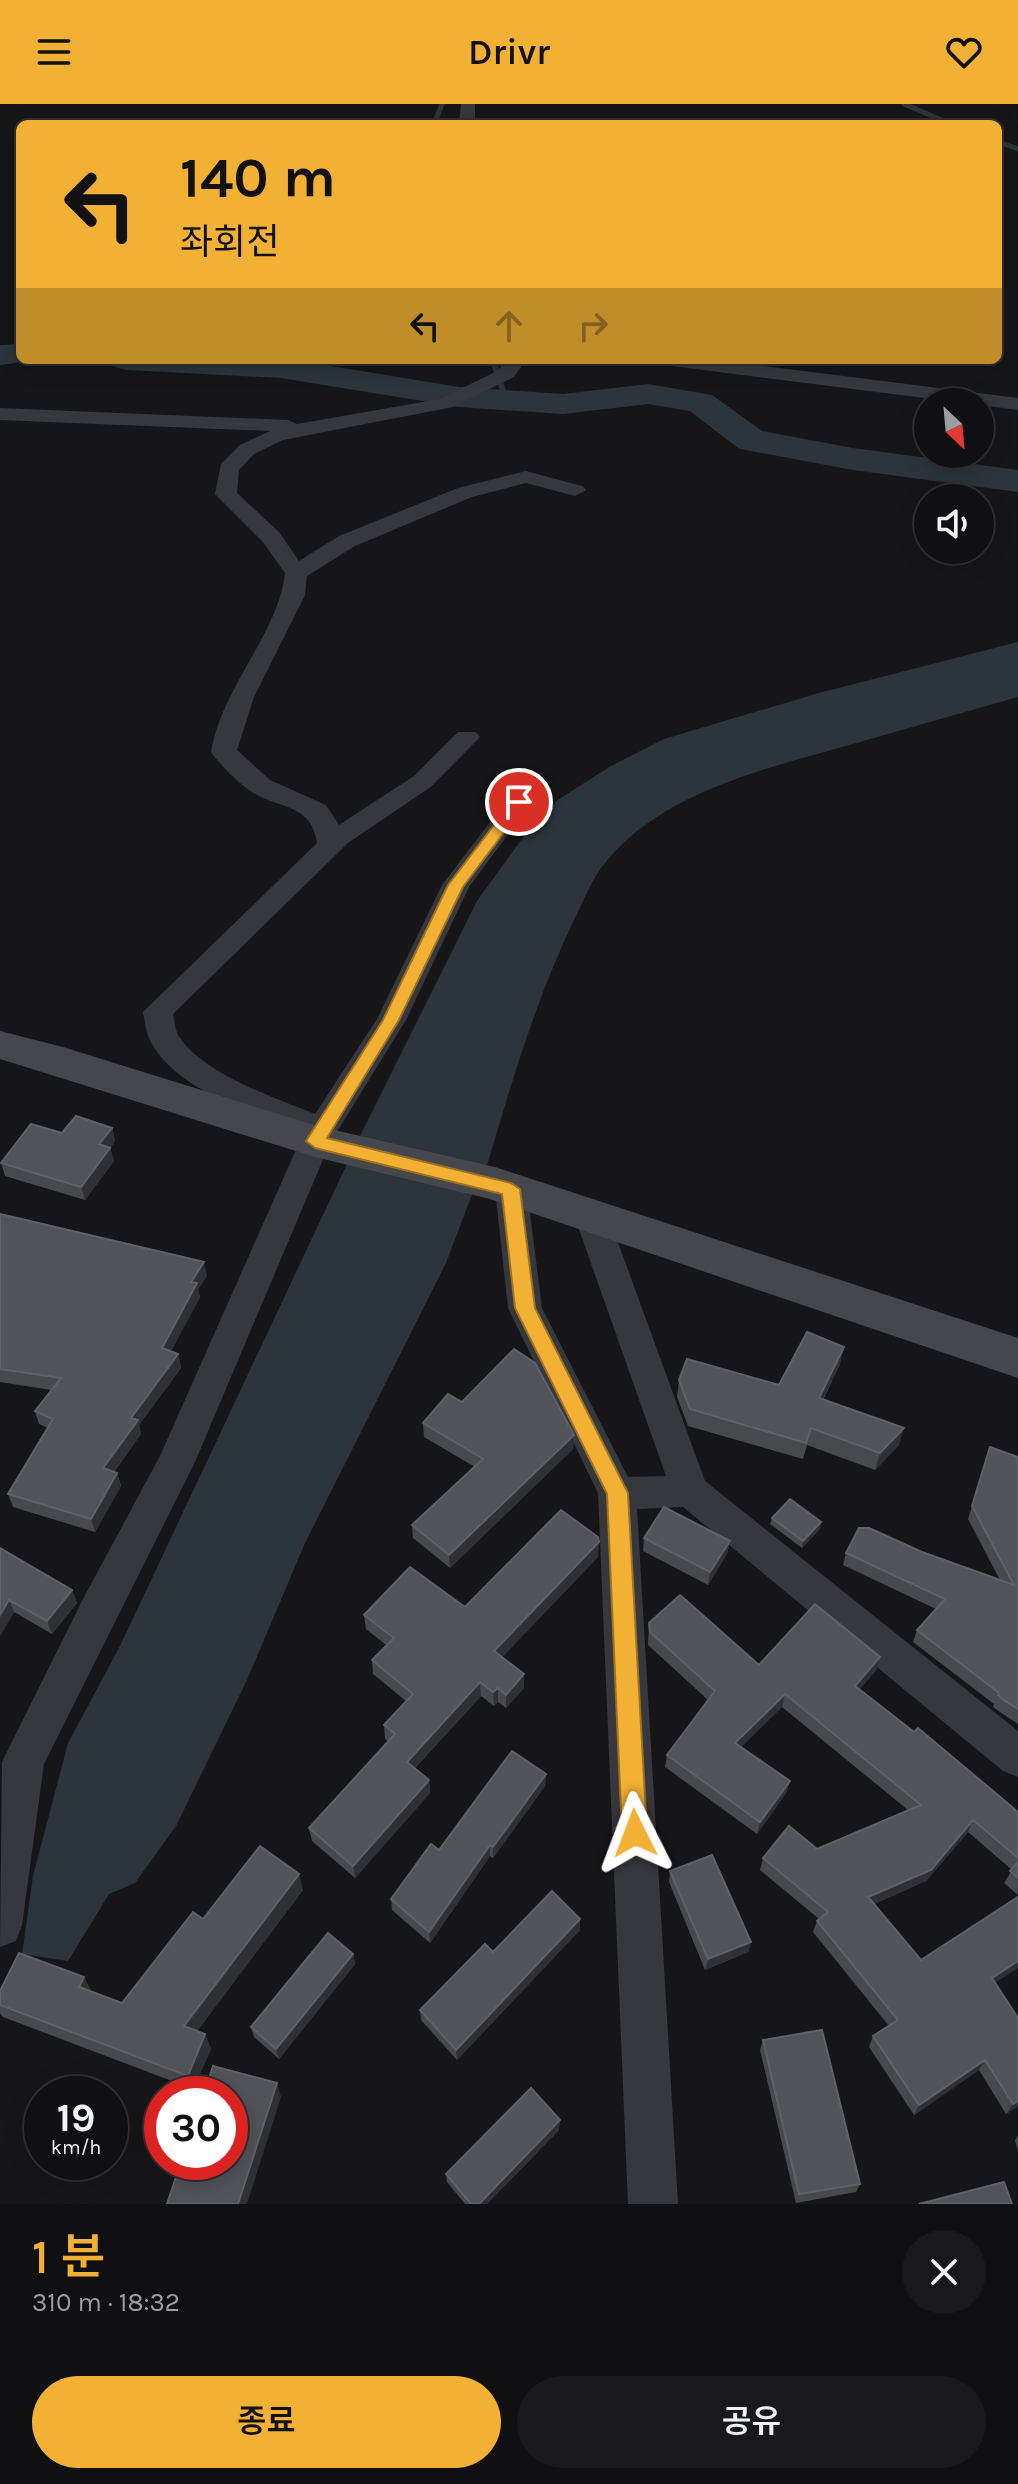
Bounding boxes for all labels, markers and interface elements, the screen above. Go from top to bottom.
icon: menu [32,30,76,74]
icon: heart [942,30,986,74]
text: Drivr [468,31,550,73]
text: 140 m [180,145,336,210]
icon: left [48,152,152,256]
text: 좌회전 [180,221,279,263]
icon: left [403,304,447,348]
icon: ahead [487,304,531,348]
icon: right [571,304,615,348]
north arrow [914,388,994,468]
map controls [914,388,994,564]
button: sound [914,484,994,564]
pin [485,768,553,836]
icon: arrive [497,780,541,824]
position arrow [593,1791,677,1875]
speed limit sign: 30 [144,2076,248,2180]
text: 19 [57,2094,95,2141]
text: km/h [51,2136,101,2159]
text: 1 분 [32,2229,105,2285]
button: close [902,2230,986,2314]
text: 310 m · 18:32 [32,2287,180,2318]
button: 종료 [32,2376,501,2468]
button: 공유 [517,2376,986,2468]

